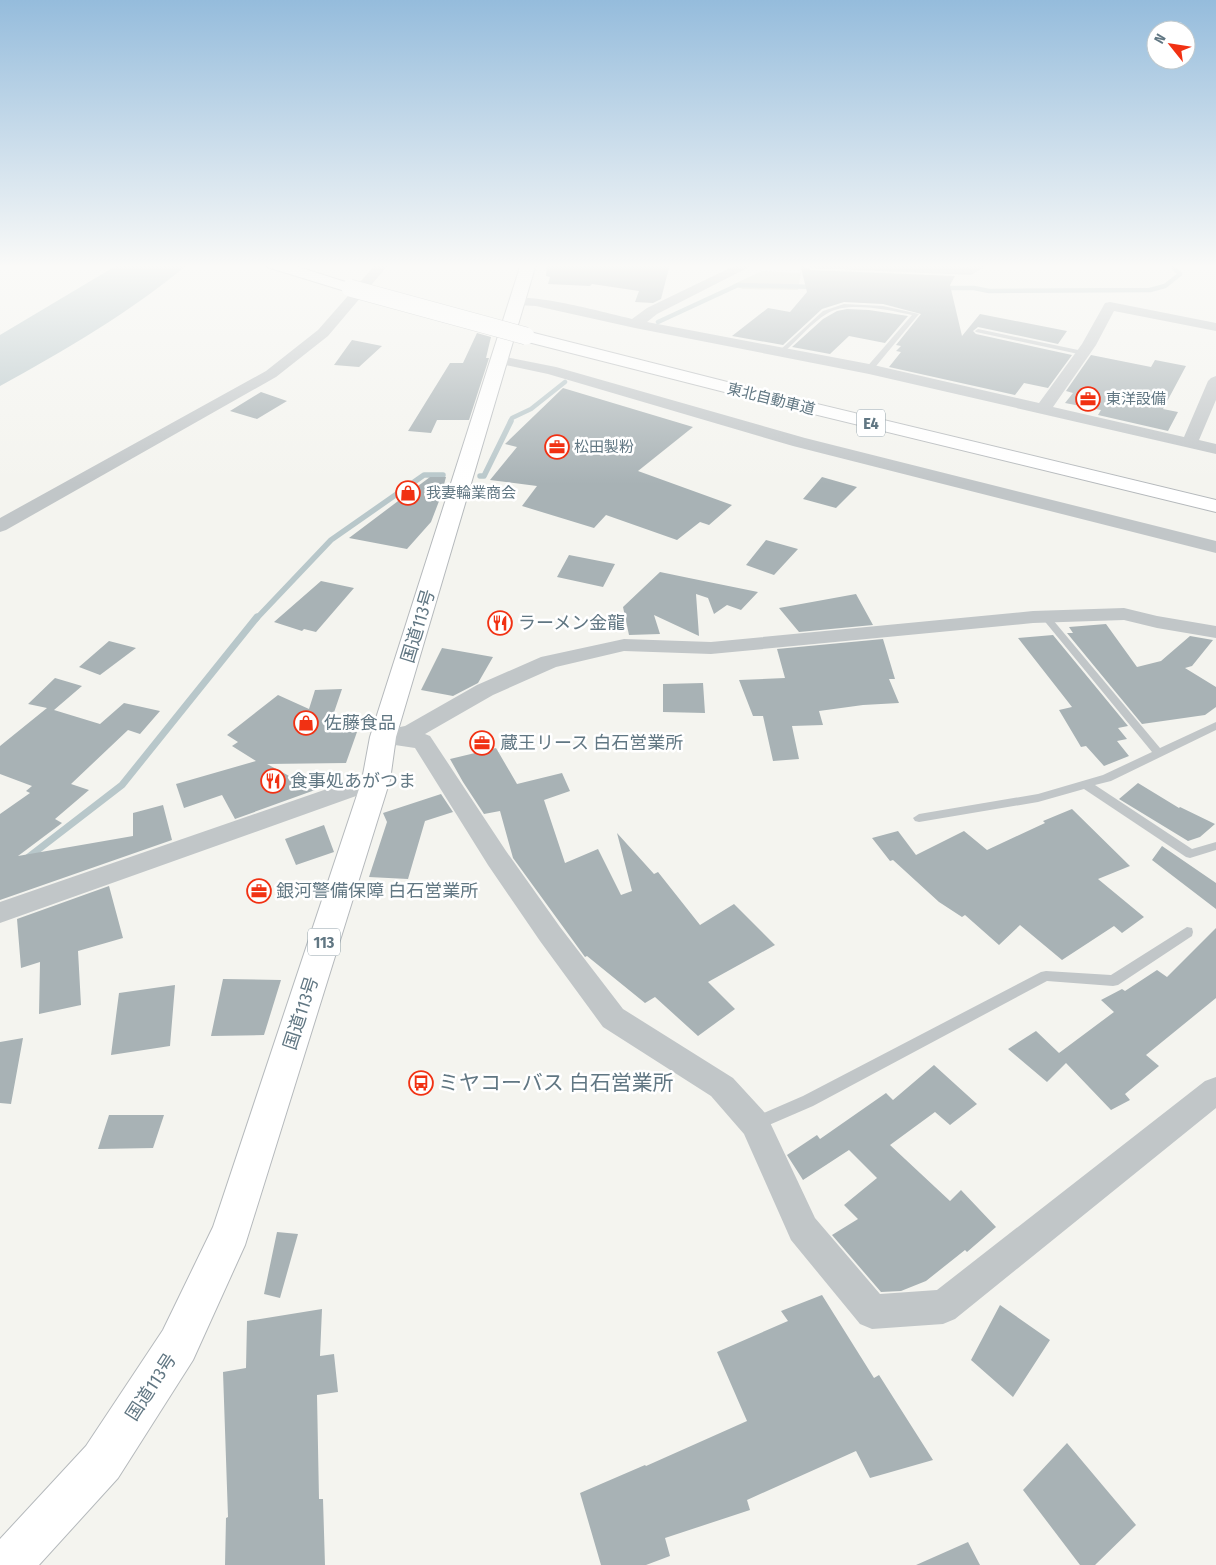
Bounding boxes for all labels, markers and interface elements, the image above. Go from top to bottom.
north arrow [1146,20,1196,70]
text: N [1151,31,1170,47]
street label: 東北自動車道 [725,379,817,419]
office icon: 東洋設備 [1075,386,1101,412]
place label: 東洋設備 [1106,390,1166,408]
road number: E4 [857,409,885,436]
office icon: 松田製粉 [544,434,570,460]
place label: 松田製粉 [574,438,634,456]
shop icon: 我妻輪業商会 [395,480,421,506]
place label: 我妻輪業商会 [426,484,516,502]
street label: 国道113号 [396,586,440,666]
restaurant icon: ラーメン金龍 [487,610,513,636]
place label: ラーメン金龍 [518,612,625,634]
shop icon: 佐藤食品 [293,710,319,736]
place label: 佐藤食品 [324,712,396,734]
office icon: 蔵王リース 白石営業所 [469,730,495,756]
place label: 蔵王リース 白石営業所 [500,732,683,754]
restaurant icon: 食事処あがつま [260,768,286,794]
place label: 食事処あがつま [290,770,416,792]
office icon: 銀河警備保障 白石営業所 [246,878,272,904]
place label: 銀河警備保障 白石営業所 [276,880,478,902]
road number: 113 [308,929,340,956]
street label: 国道113号 [279,974,323,1052]
bus stop icon: ミヤコーバス 白石営業所 [408,1070,434,1096]
place label: ミヤコーバス 白石営業所 [438,1070,674,1096]
street label: 国道113号 [121,1349,181,1425]

